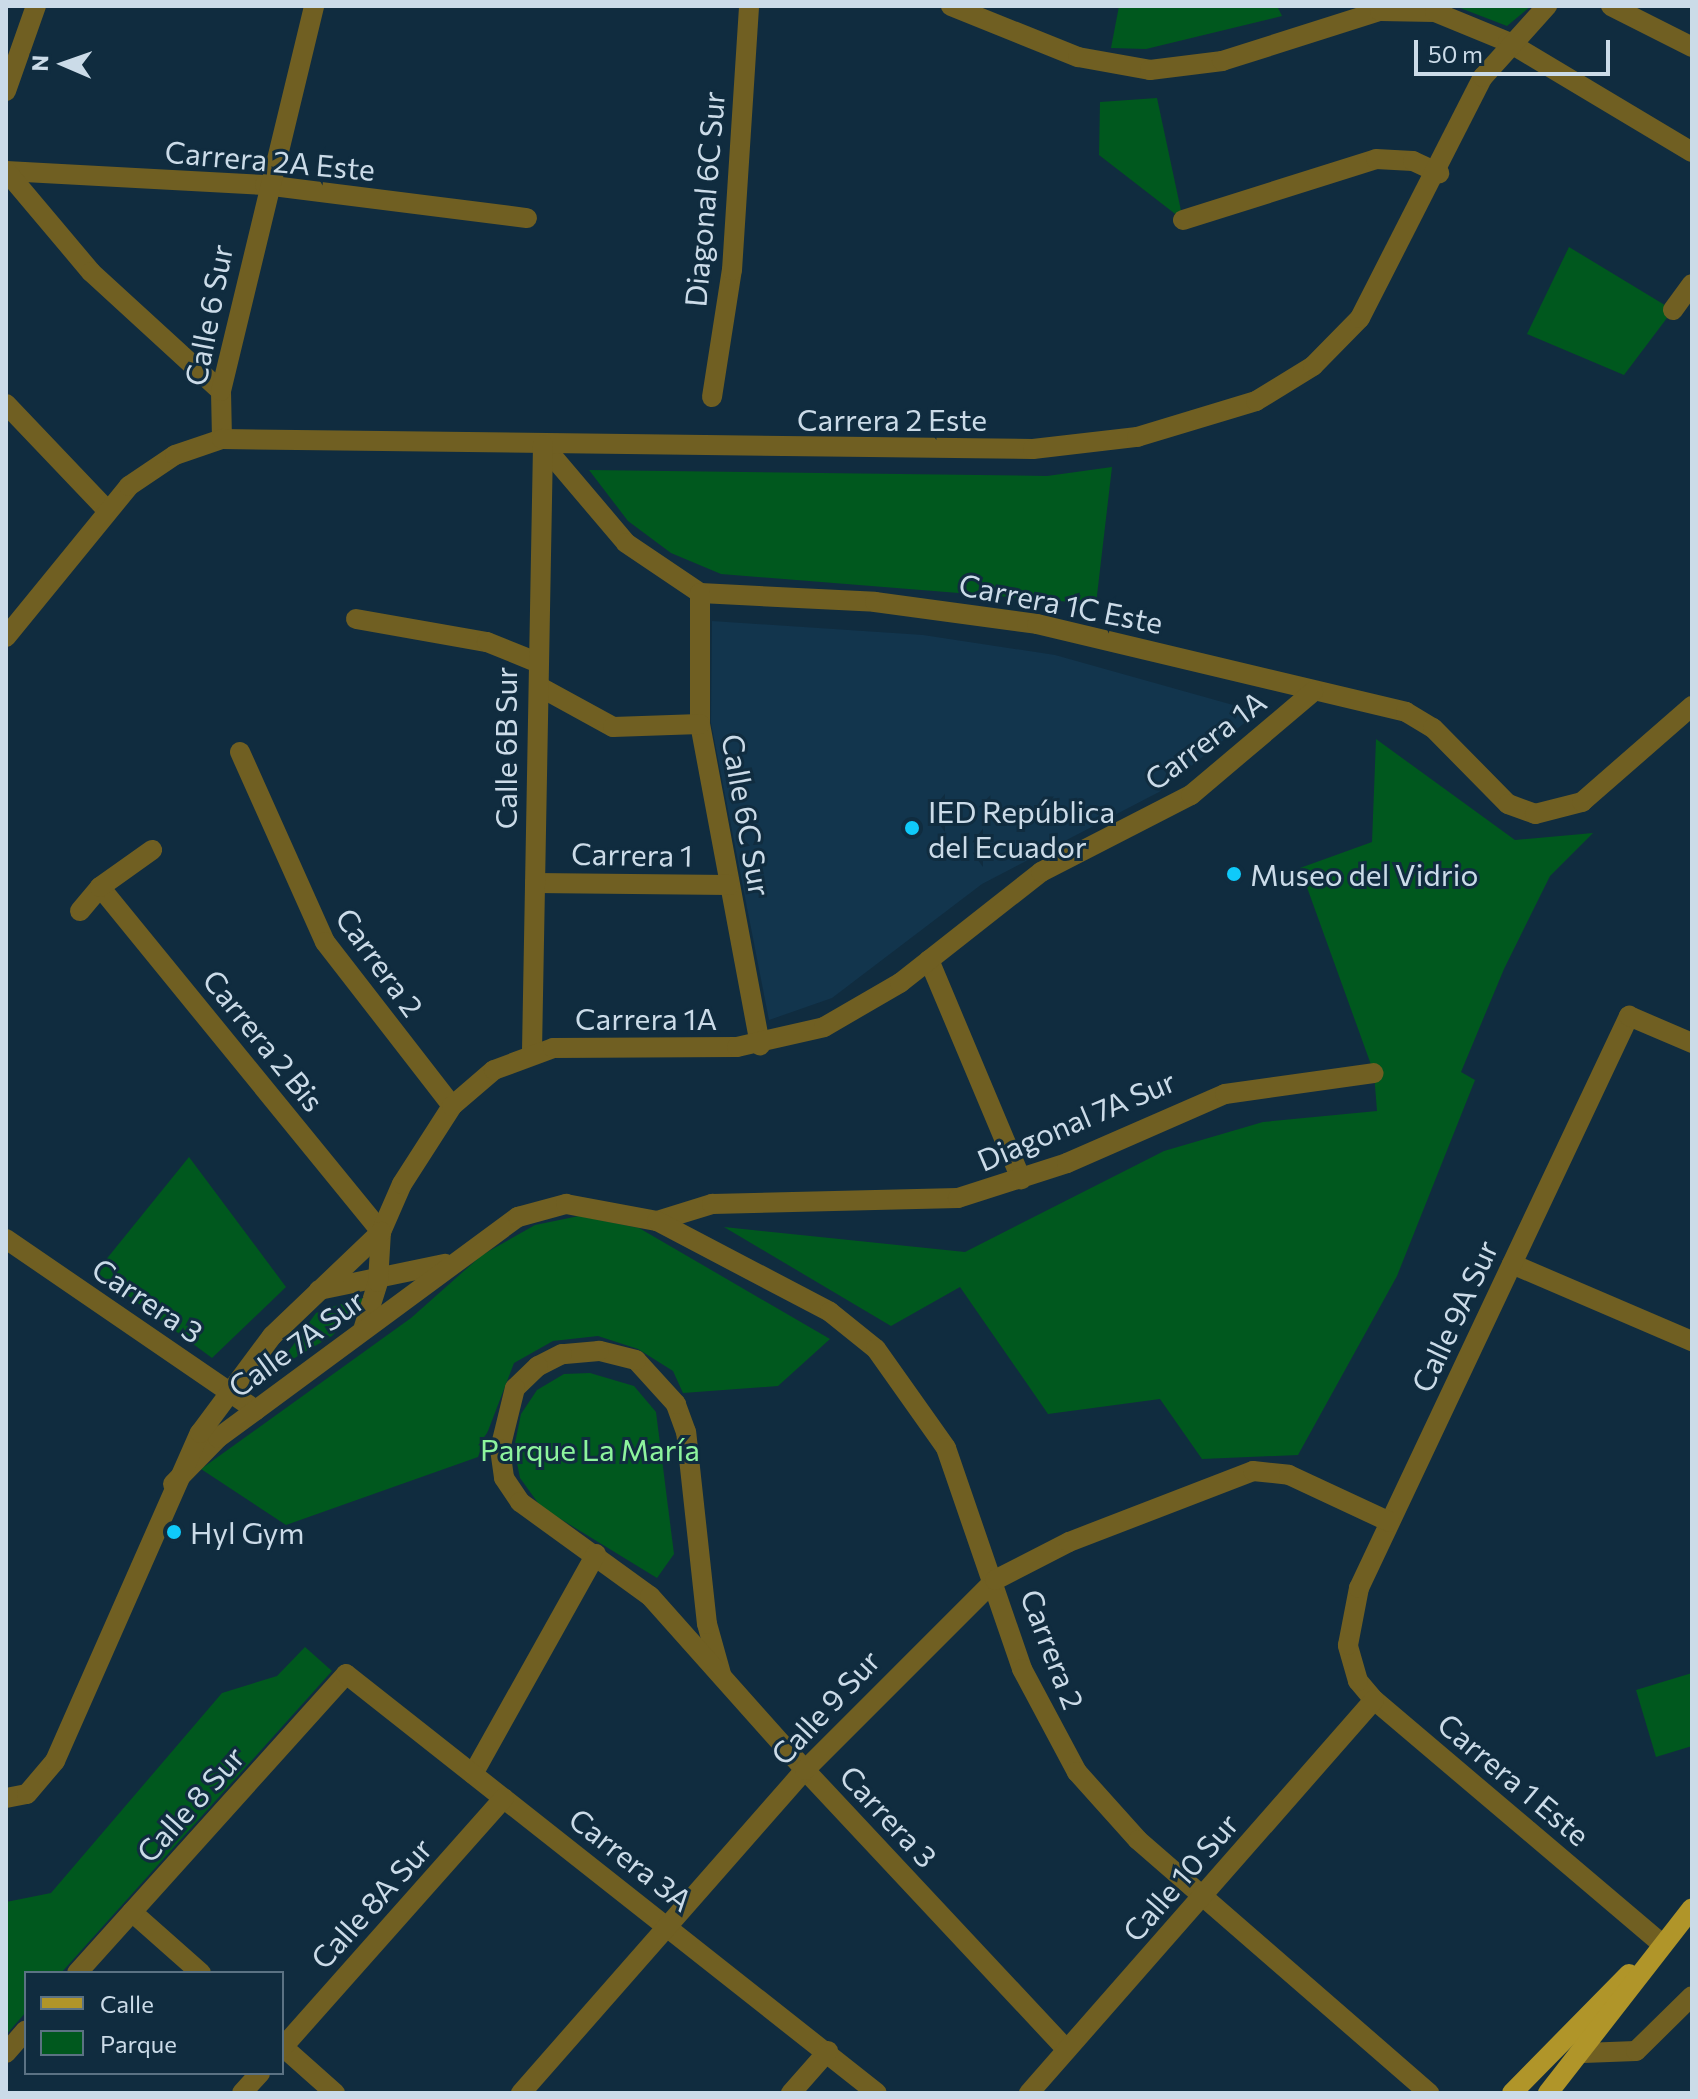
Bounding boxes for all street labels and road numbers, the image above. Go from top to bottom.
street label: Diagonal 6C Sur [677,90,731,308]
street label: Carrera 2A Este [163,133,377,187]
street label: Calle 6 Sur [177,241,239,389]
street label: Carrera 2 Este [797,401,987,437]
street label: Carrera 1C Este [956,566,1166,640]
street label: Calle 6B Sur [487,667,523,829]
street label: Carrera 1A [1137,683,1273,797]
street label: Calle 6C Sur [715,731,779,899]
street label: Carrera 1 [571,835,693,873]
street label: Carrera 2 [329,901,431,1023]
street label: Carrera 2 Bis [196,962,332,1118]
street label: Carrera 1A [575,1000,717,1036]
street label: Diagonal 7A Sur [972,1062,1180,1178]
street label: Calle 9A Sur [1403,1234,1505,1398]
street label: Carrera 3 [86,1250,210,1350]
street label: Calle 7A Sur [221,1282,371,1404]
street label: Carrera 2 [1014,1584,1092,1714]
street label: Calle 9 Sur [763,1642,887,1772]
street label: Carrera 1 Este [1431,1705,1597,1853]
street label: Calle 8 Sur [129,1739,251,1869]
street label: Carrera 3 [833,1758,945,1874]
street label: Carrera 3A [562,1800,700,1918]
street label: Calle 10 Sur [1115,1806,1245,1948]
street label: Calle 8A Sur [303,1830,439,1976]

